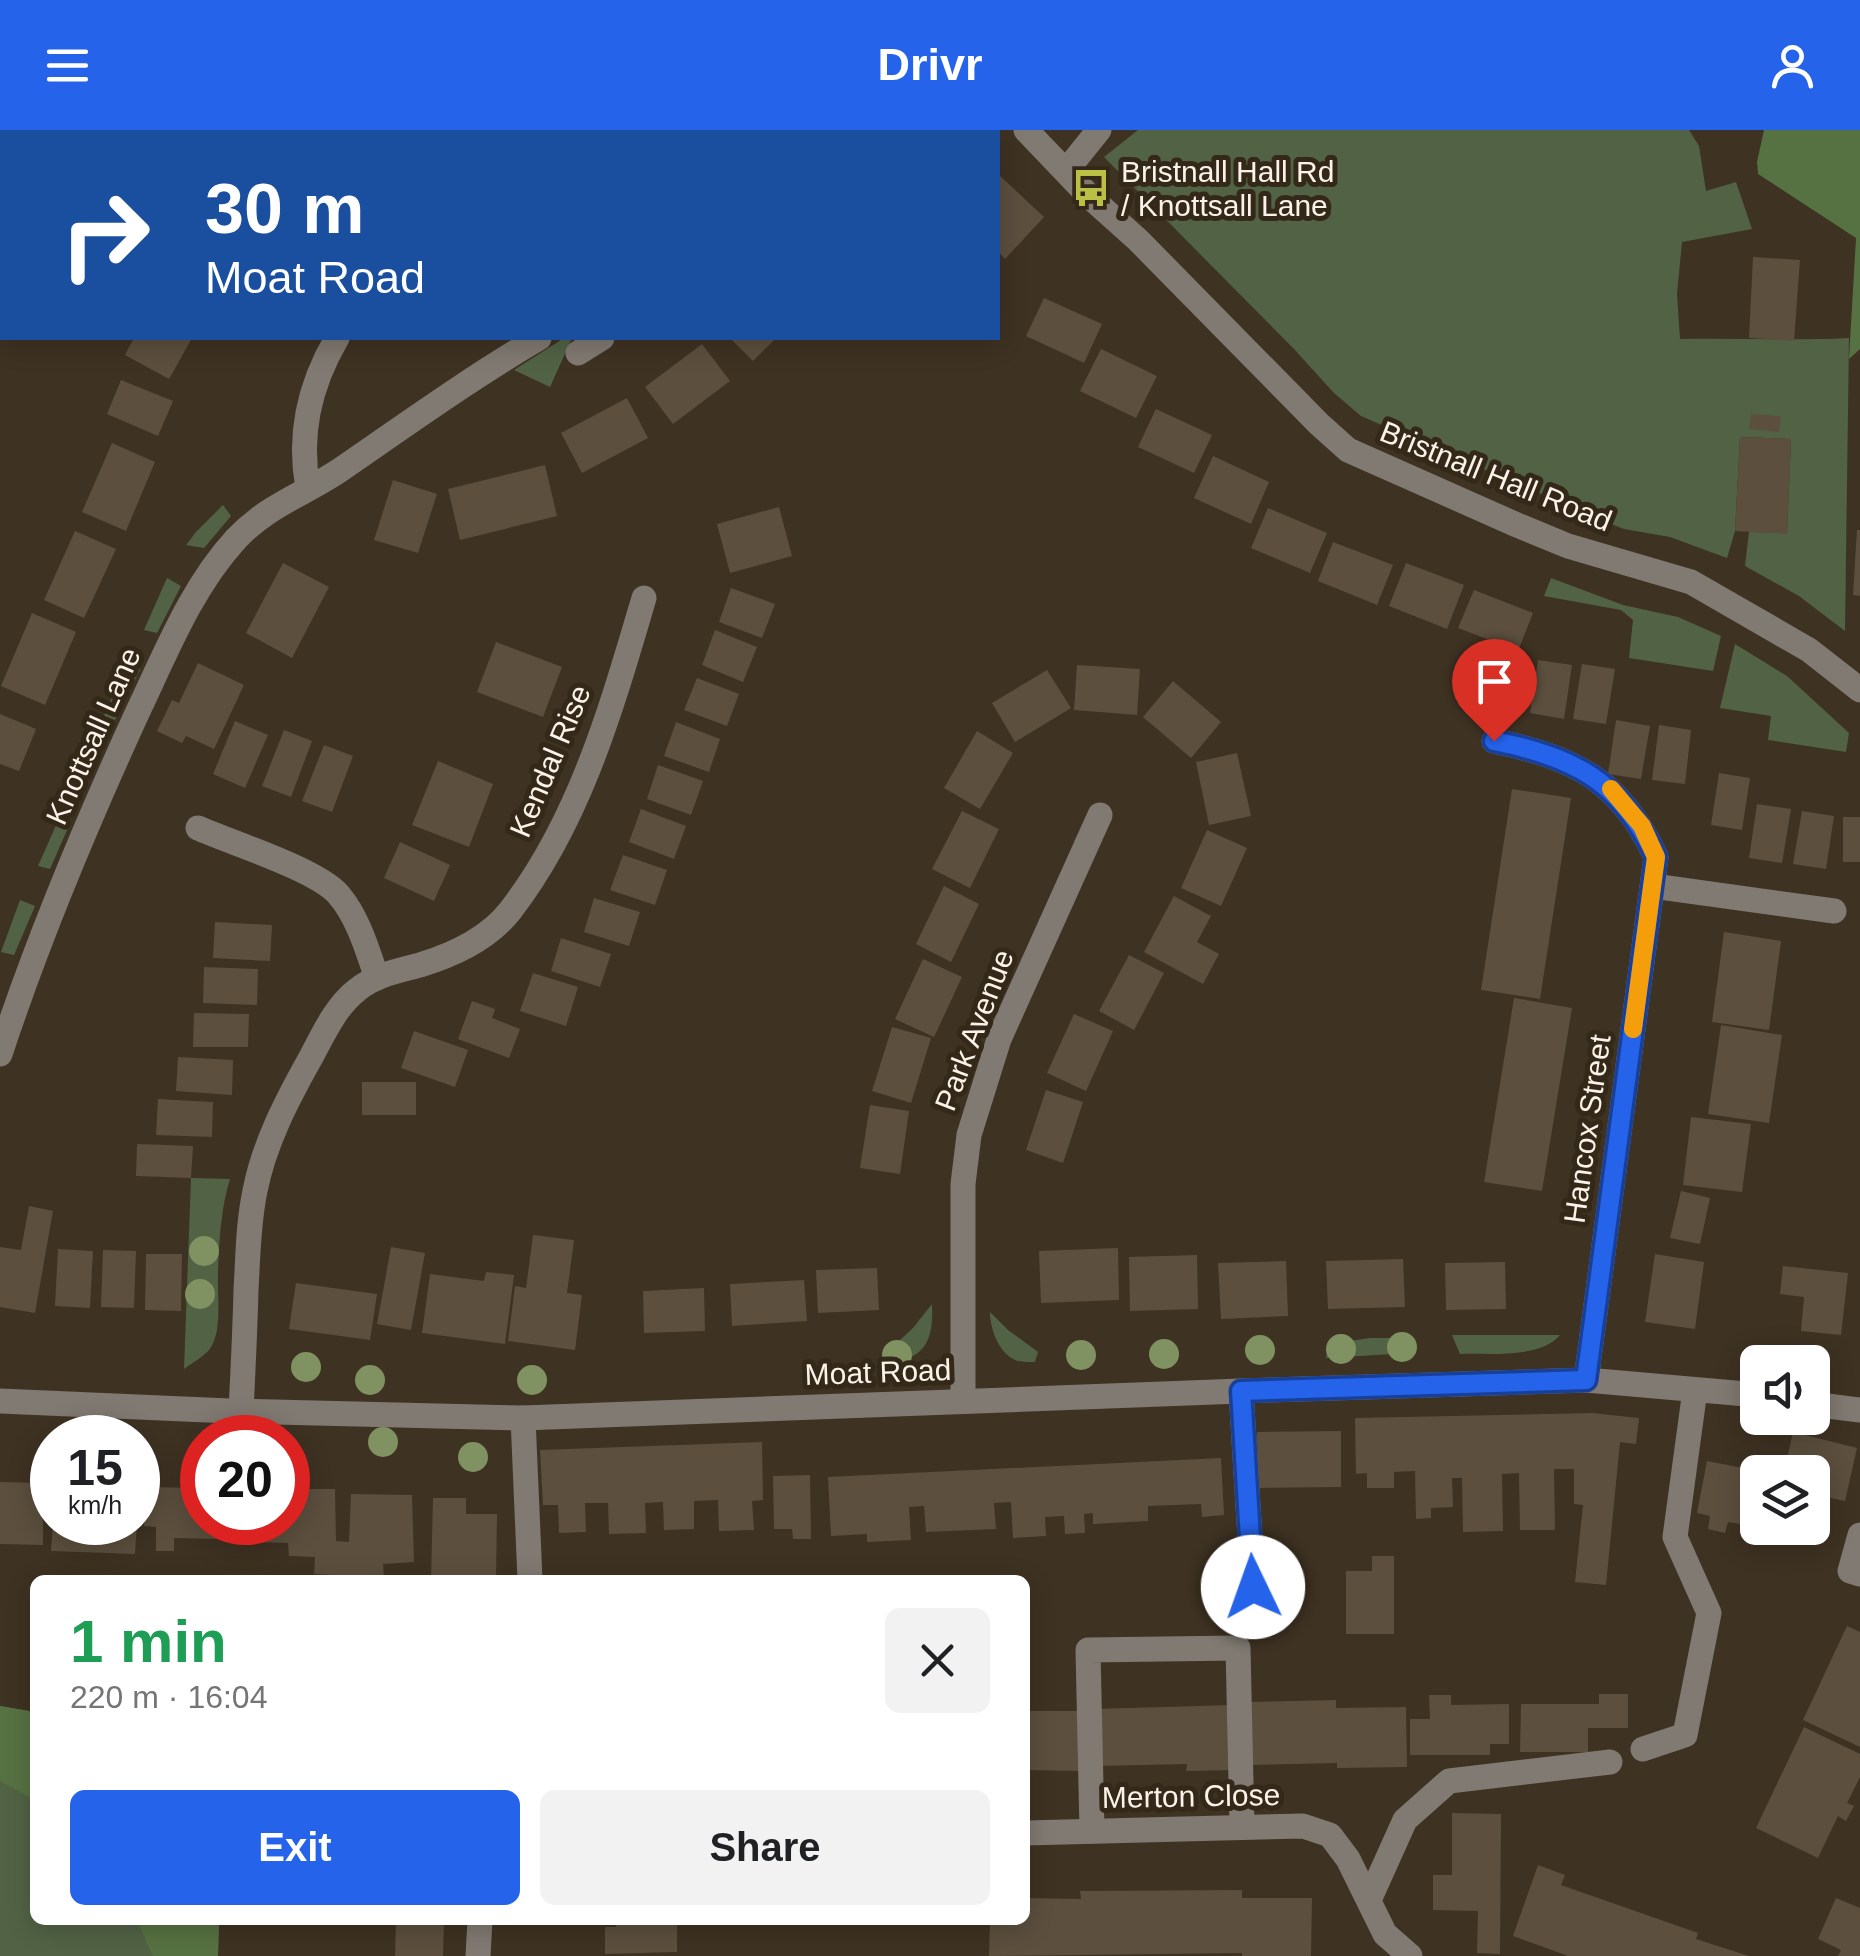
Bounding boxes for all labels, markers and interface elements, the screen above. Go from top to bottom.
icon: menu [40,38,95,93]
icon: person [1765,38,1820,93]
text: Drivr [877,39,983,90]
place label: Bristnall Hall Rd / Knottsall Lane [1121,155,1334,222]
bus stop icon: Bristnall Hall Rd / Knottsall Lane [1070,167,1112,209]
icon: right [40,170,170,300]
text: 30 m [205,170,365,248]
text: Moat Road [205,252,425,303]
street label: Bristnall Hall Road [1375,414,1617,538]
pin [1452,639,1537,742]
street label: Knottsall Lane [39,642,147,830]
icon: arrive [1467,654,1522,709]
street label: Kendal Rise [503,680,597,842]
street label: Park Avenue [928,945,1020,1115]
street label: Hancox Street [1557,1032,1617,1225]
map controls [1740,1345,1830,1545]
button: sound [1740,1345,1830,1435]
street label: Moat Road [804,1353,952,1391]
speed limit sign: 20 [180,1415,310,1545]
text: 15 [67,1440,123,1496]
button: layers [1740,1455,1830,1545]
text: km/h [68,1491,122,1519]
position arrow [1201,1535,1305,1639]
text: 1 min [70,1608,227,1675]
button: close [885,1608,990,1713]
text: 220 m · 16:04 [70,1679,267,1715]
street label: Merton Close [1102,1778,1280,1814]
button: Exit [70,1790,520,1905]
button: Share [540,1790,990,1905]

